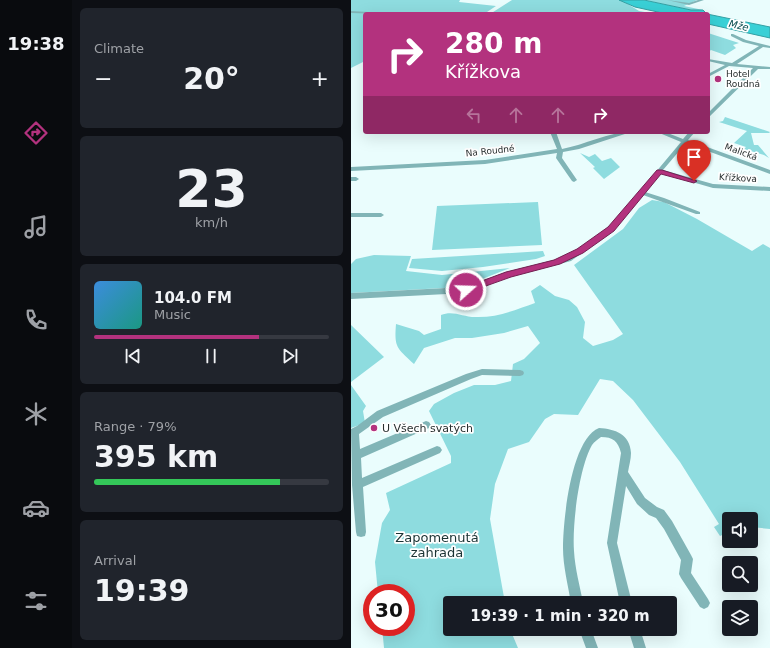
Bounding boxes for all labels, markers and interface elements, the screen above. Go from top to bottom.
water label: Mže [728,18,750,33]
text: 280 m [445,27,542,60]
icon: right [379,28,431,80]
text: 19:38 [7,33,65,54]
text: Climate [94,41,144,56]
text: 20° [183,61,240,96]
text: Křížkova [445,61,521,82]
text: − [94,66,112,91]
text: + [311,66,329,91]
place label: Hotel Roudná [726,69,760,89]
marker: Hotel Roudná [713,74,723,84]
icon: left [463,104,485,126]
icon: ahead [505,104,527,126]
icon: ahead [547,104,569,126]
icon: right [589,104,611,126]
icon: directions [22,119,50,147]
pin [677,140,711,181]
street label: Malická [723,142,759,162]
street label: Na Roudné [465,143,515,159]
icon: arrive [683,146,705,168]
text: 23 [175,159,248,219]
street label: Křížkova [719,172,757,184]
icon: music [22,213,50,241]
text: km/h [195,215,228,230]
position arrow [445,269,487,311]
text: 104.0 FM [154,289,232,307]
icon: phone [22,306,50,334]
text: Music [154,307,191,322]
icon: previous [122,345,144,367]
icon: pause [200,345,222,367]
icon: next [279,345,301,367]
icon: climate [22,400,50,428]
text: Range · 79% [94,419,177,434]
place label: U Všech svatých [382,422,473,435]
marker: U Všech svatých [369,423,379,433]
text: 395 km [94,439,218,474]
icon: car [22,494,50,522]
map controls [722,512,758,636]
button: sound [722,512,758,548]
park label: Zapomenutá zahrada [395,530,479,560]
text: Arrival [94,553,136,568]
button: search [722,556,758,592]
text: 19:39 [94,573,190,608]
speed limit sign: 30 [363,584,415,636]
icon: filters [22,587,50,615]
button: layers [722,600,758,636]
text: 19:39 · 1 min · 320 m [470,607,650,625]

